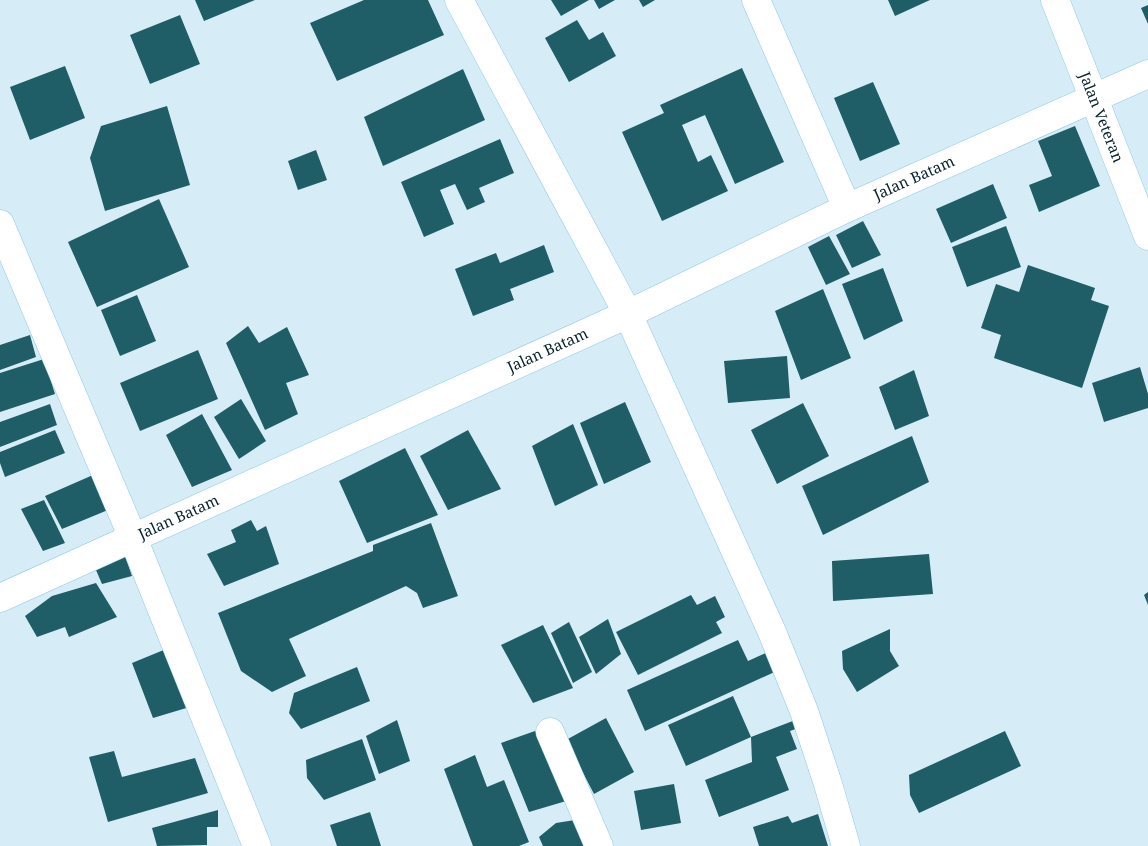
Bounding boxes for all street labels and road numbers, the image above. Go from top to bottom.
street label: Jalan Veteran [1075,68,1129,165]
street label: Jalan Batam [869,150,957,204]
street label: Jalan Batam [503,322,591,377]
street label: Jalan Batam [134,489,222,544]

